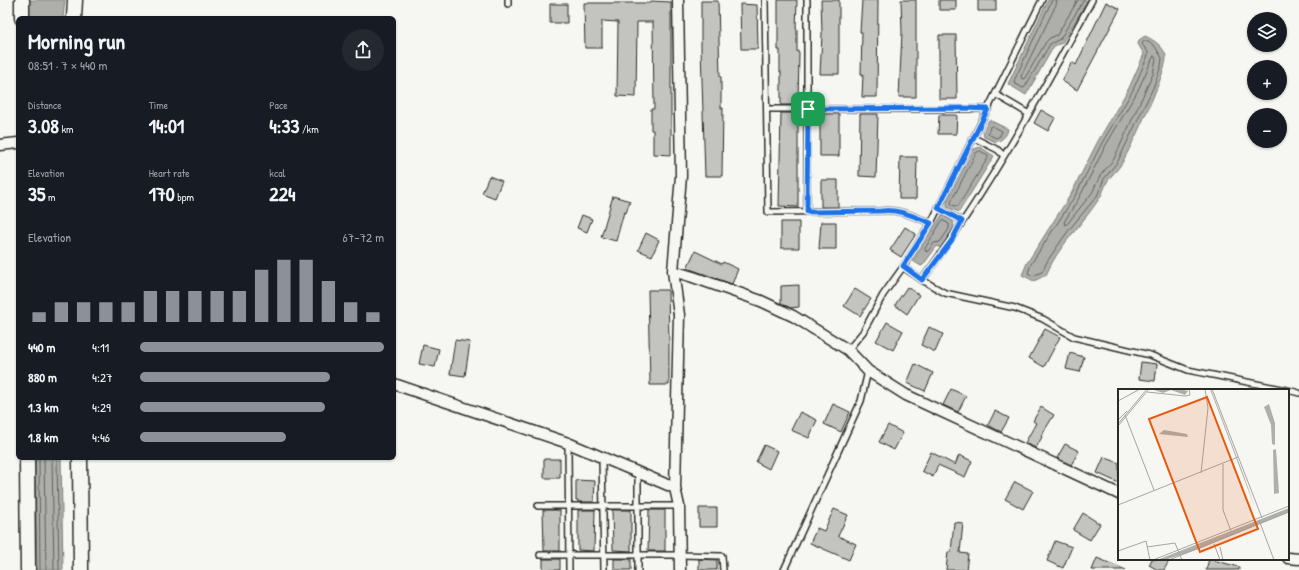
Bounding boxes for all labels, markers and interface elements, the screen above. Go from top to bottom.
map controls [1247,12,1287,148]
button: layers [1247,12,1287,52]
text: Morning run [28,26,125,56]
button: share [342,29,384,71]
text: 08:51 · 7 × 440 m [28,56,107,74]
button: + [1247,60,1287,100]
pin [791,92,825,126]
text: Distance [28,98,62,112]
text: Time [149,98,168,112]
text: Pace [269,98,288,112]
icon: arrive [797,98,819,120]
button: − [1247,108,1287,148]
text: 3.08 [28,112,59,139]
text: 14:01 [149,112,184,139]
text: 4:33 [269,112,299,139]
text: km [59,122,73,136]
text: /km [299,122,319,136]
text: Elevation [28,166,65,180]
text: Heart rate [149,166,190,180]
text: kcal [269,166,285,180]
text: 35 [28,180,45,207]
text: 170 [149,180,175,207]
text: 224 [269,180,296,207]
text: m [45,190,55,204]
text: bpm [175,190,194,204]
text: Elevation [28,228,71,246]
text: 67–72 m [343,228,384,246]
text: 440 m [28,338,55,356]
text: 4:11 [92,338,109,356]
text: 880 m [28,368,57,386]
text: 4:27 [92,368,112,386]
inset map [1118,389,1289,560]
text: 1.3 km [28,398,59,416]
text: 4:29 [92,398,111,416]
text: 1.8 km [28,428,58,446]
text: 4:46 [92,428,110,446]

